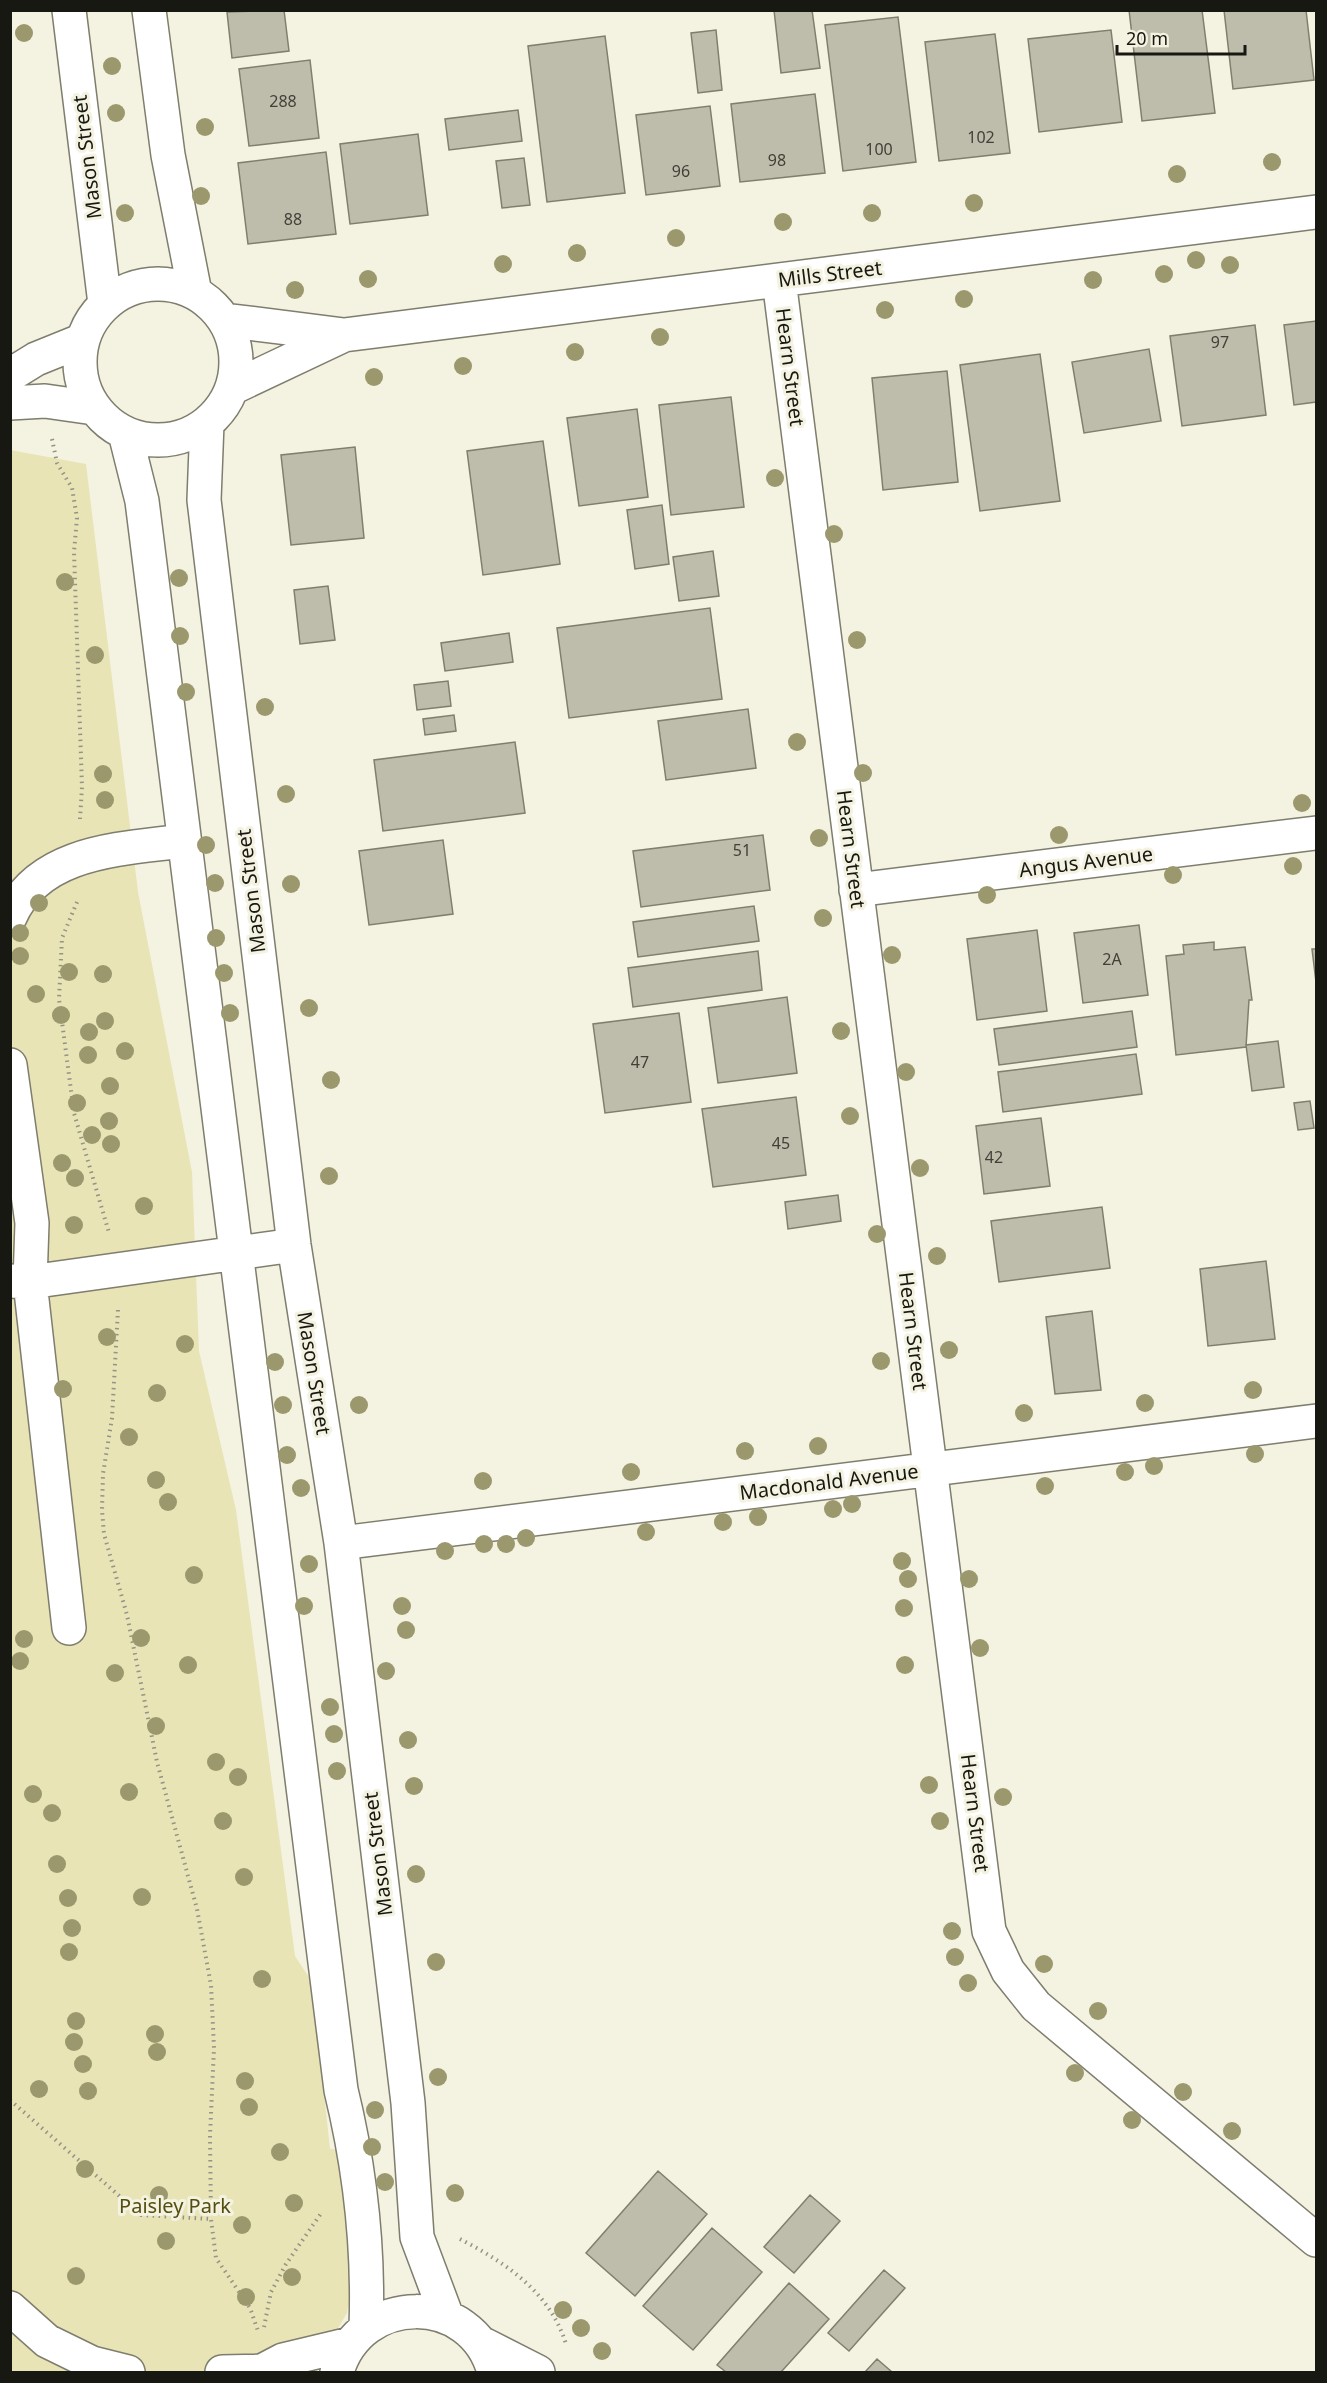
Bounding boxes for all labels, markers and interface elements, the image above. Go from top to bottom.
scale bar [1117,18,1244,56]
text: 20 m [1126,26,1168,50]
house number: 288 [269,90,297,112]
street label: Mason Street [66,94,107,220]
house number: 102 [967,126,995,148]
house number: 100 [865,138,893,160]
house number: 98 [768,149,786,171]
house number: 96 [672,160,690,182]
house number: 88 [284,208,302,230]
street label: Mills Street [777,254,883,293]
street label: Hearn Street [770,306,811,428]
house number: 97 [1211,331,1229,353]
street label: Hearn Street [831,788,872,910]
street label: Mason Street [230,828,271,954]
house number: 51 [733,839,751,861]
street label: Angus Avenue [1017,840,1154,883]
house number: 2A [1102,948,1122,970]
house number: 47 [631,1051,649,1073]
house number: 45 [772,1132,790,1154]
house number: 42 [985,1146,1003,1168]
street label: Hearn Street [893,1270,934,1392]
street label: Mason Street [291,1309,338,1436]
street label: Macdonald Avenue [738,1457,920,1506]
street label: Hearn Street [955,1752,996,1874]
street label: Mason Street [357,1791,398,1917]
park label: Paisley Park [119,2192,231,2219]

